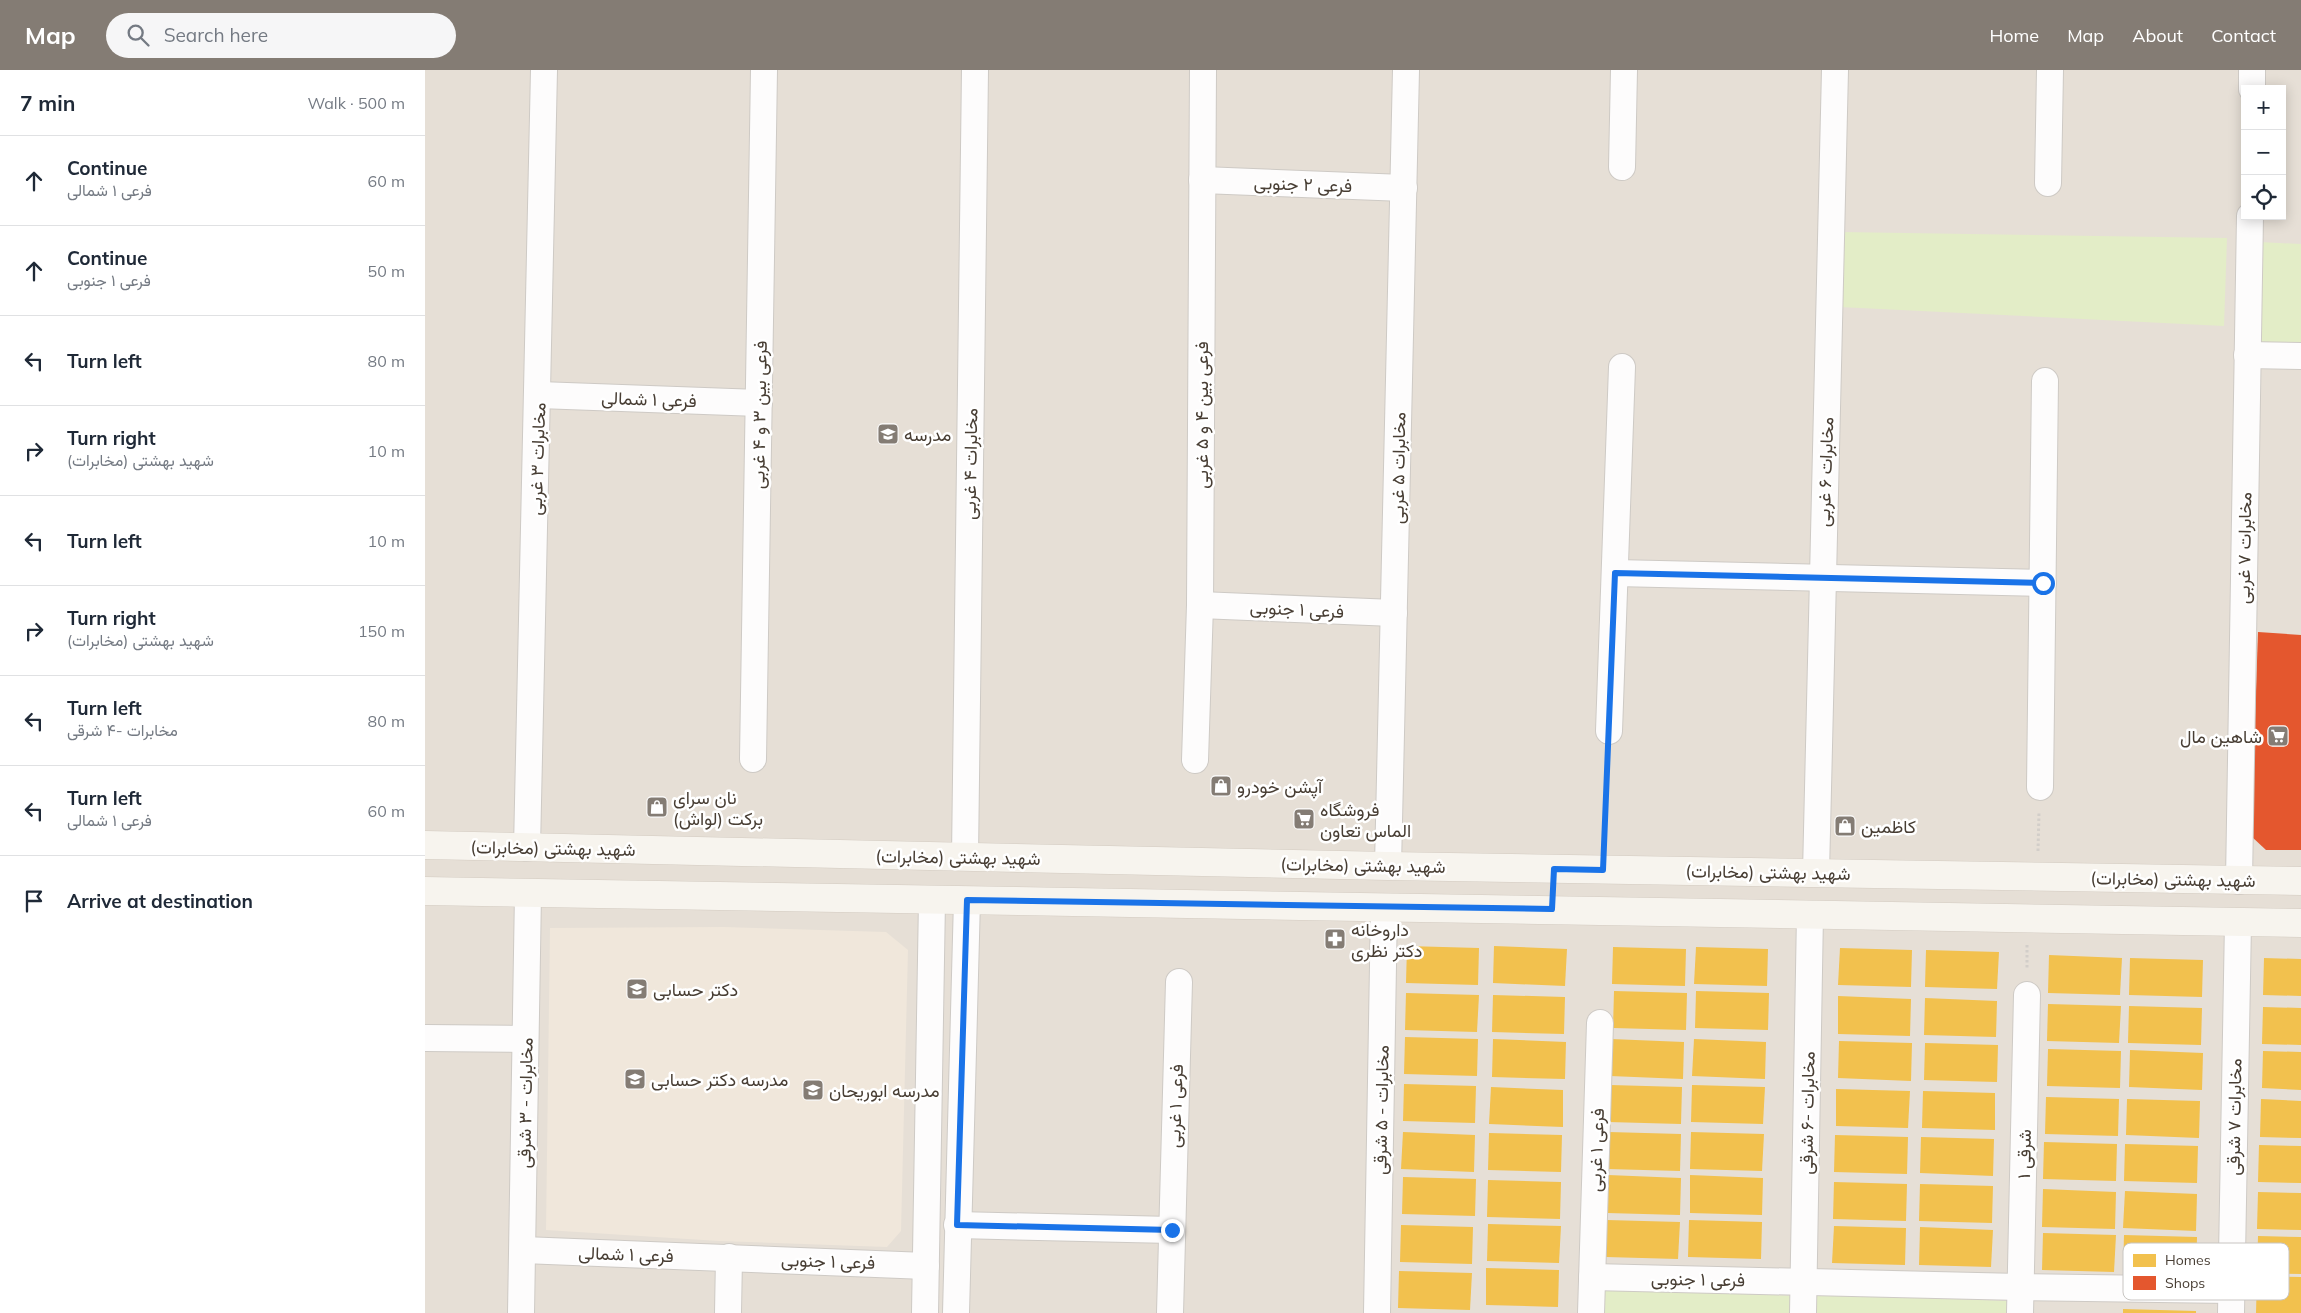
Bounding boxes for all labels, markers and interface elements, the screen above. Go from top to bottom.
search box [106,13,456,58]
text: Map [25,20,76,50]
icon: search [124,21,152,49]
text: Search here [164,23,268,47]
text: Home [1989,24,2039,47]
text: Map [2067,24,2104,47]
text: About [2132,24,2183,47]
text: Contact [2211,24,2276,47]
map controls [2241,85,2286,220]
button: + [2241,85,2286,130]
text: 7 min [20,90,75,116]
text: Walk · 500 m [307,93,405,113]
button: − [2241,130,2286,175]
text: Continue [67,156,147,180]
icon: ahead [20,167,48,195]
text: 60 m [368,171,405,191]
street label: فرعی ۲ جنوبی [1253,171,1353,197]
button: locate [2241,175,2286,220]
text: فرعی ۱ شمالی [67,180,152,200]
text: Continue [67,246,147,270]
icon: ahead [20,257,48,285]
text: 50 m [368,261,405,281]
text: فرعی ۱ جنوبی [67,270,151,290]
street label: فرعی بین ۳ و ۴ غربی [746,341,772,489]
street label: فرعی بین ۴ و ۵ غربی [1190,341,1213,489]
icon: left [20,347,48,375]
text: Turn left [67,349,142,373]
text: 80 m [368,351,405,371]
street label: فرعی ۱ شمالی [601,386,697,412]
street label: مخابرات ۳ غربی [524,402,550,516]
street label: مخابرات ۴ غربی [958,408,982,520]
street label: مخابرات ۵ غربی [1386,412,1410,524]
street label: مخابرات ۶ غربی [1812,416,1838,528]
school or university icon: مدرسه [876,422,900,446]
place label: مدرسه [904,423,951,446]
text: Turn right [67,426,156,450]
icon: right [20,437,48,465]
text: 10 m [368,441,405,461]
text: شهید بهشتی (مخابرات) [67,450,214,470]
street label: مخابرات ۷ غربی [2232,492,2256,604]
icon: left [20,527,48,555]
text: Turn left [67,529,142,553]
text: 10 m [368,531,405,551]
route start [2032,572,2055,595]
street label: فرعی ۱ جنوبی [1249,595,1345,623]
text: Turn right [67,606,156,630]
icon: right [20,617,48,645]
text: 150 m [358,621,405,641]
text: شهید بهشتی (مخابرات) [67,630,214,650]
text: Turn left [67,696,142,720]
icon: left [20,707,48,735]
text: 80 m [368,711,405,731]
text: مخابرات -۴ شرقی [67,720,178,740]
supermarket icon: شاهین مال [2266,724,2290,748]
place label: شاهین مال [2180,725,2262,748]
shop icon: آپشن خودرو [1209,774,1233,798]
place label: آپشن خودرو [1237,775,1324,799]
text: Turn left [67,786,142,810]
place label: نان سرای برکت (لواش) [673,786,763,830]
shop icon: نان سرای برکت (لواش) [645,795,669,819]
icon: left [20,797,48,825]
place label: فروشگاه الماس تعاون [1320,798,1411,842]
text: 60 m [368,801,405,821]
supermarket icon: فروشگاه الماس تعاون [1292,807,1316,831]
text: فرعی ۱ شمالی [67,810,152,830]
shop icon: کاظمین [1833,814,1857,838]
place label: کاظمین [1861,815,1916,838]
street label: شهید بهشتی (مخابرات) [470,835,636,861]
street label: شهید بهشتی (مخابرات) [875,844,1041,870]
street label: شهید بهشتی (مخابرات) [1280,852,1446,878]
street label: شهید بهشتی (مخابرات) [1685,859,1851,885]
street label: شهید بهشتی (مخابرات) [2090,866,2256,892]
icon: arrive [20,887,48,915]
text: Arrive at destination [67,889,253,913]
place label: داروخانه دکتر نظری [1351,918,1422,962]
pharmacy icon: داروخانه دکتر نظری [1323,927,1347,951]
school or university icon: دکتر حسابی [625,977,649,1001]
place label: دکتر حسابی [653,978,738,1001]
street label: مخابرات - ۳ شرقی [512,1037,538,1169]
street label: مخابرات - ۵ شرقی [1368,1045,1394,1175]
street label: مخابرات -۶ شرقی [1794,1051,1820,1175]
street label: مخابرات ۷ شرقی [2221,1058,2247,1176]
street label: فرعی ۱ غربی [1162,1064,1188,1148]
school or university icon: مدرسه دکتر حسابی [623,1067,647,1091]
place label: مدرسه دکتر حسابی [651,1068,788,1091]
school or university icon: مدرسه ابوریحان [801,1078,825,1102]
place label: مدرسه ابوریحان [829,1079,940,1102]
street label: فرعی ۱ غربی [1583,1108,1609,1192]
street label: شرقی ۱ [2012,1129,2036,1179]
route end [1161,1219,1184,1242]
street label: فرعی ۱ شمالی [578,1241,674,1267]
legend [2123,1243,2289,1300]
street label: فرعی ۱ جنوبی [781,1248,875,1274]
text: Homes [2165,1251,2211,1269]
street label: فرعی ۱ جنوبی [1651,1267,1745,1291]
text: Shops [2165,1274,2205,1292]

